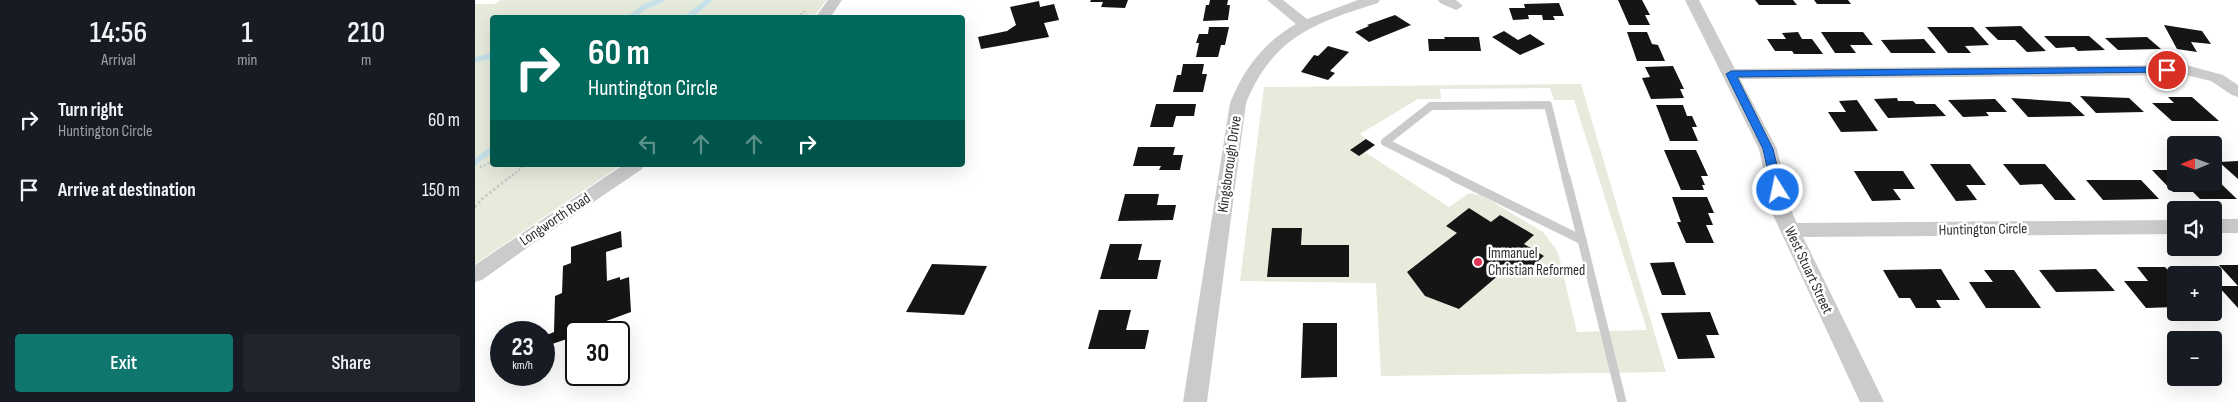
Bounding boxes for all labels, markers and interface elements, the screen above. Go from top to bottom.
text: 14:56 [90,15,147,51]
text: 1 [242,15,253,51]
text: 210 [347,15,385,51]
text: 60 m [588,32,650,75]
icon: right [505,35,570,100]
pin [2146,49,2188,91]
text: Arrival [101,51,136,70]
text: min [237,51,257,70]
text: m [361,51,371,70]
icon: arrive [2153,56,2181,84]
text: Huntington Circle [588,75,718,102]
text: Turn right [58,99,123,122]
icon: right [15,106,43,134]
text: 60 m [428,109,460,132]
street label: Kingsborough Drive [1213,115,1246,214]
text: Huntington Circle [58,122,152,141]
icon: left [634,130,662,158]
icon: ahead [687,130,715,158]
icon: ahead [740,130,768,158]
icon: right [793,130,821,158]
north arrow [2167,136,2223,191]
map controls [2167,136,2222,386]
position arrow [1751,163,1803,215]
icon: arrive [15,176,43,204]
text: Arrive at destination [58,179,196,202]
text: 150 m [422,179,460,202]
street label: Longworth Road [516,189,594,250]
button: sound [2167,201,2222,256]
street label: Huntington Circle [1939,219,2027,240]
street label: West Stuart Street [1780,224,1837,317]
place label: Immanuel Christian Reformed [1488,244,1585,280]
marker: Immanuel Christian Reformed [1472,256,1484,268]
button: + [2167,266,2222,321]
speed limit sign: 30 [565,321,630,386]
button: − [2167,331,2222,386]
text: 23 [511,332,534,363]
button: Exit [15,334,233,392]
button: Share [243,334,460,392]
text: km/h [512,358,533,373]

